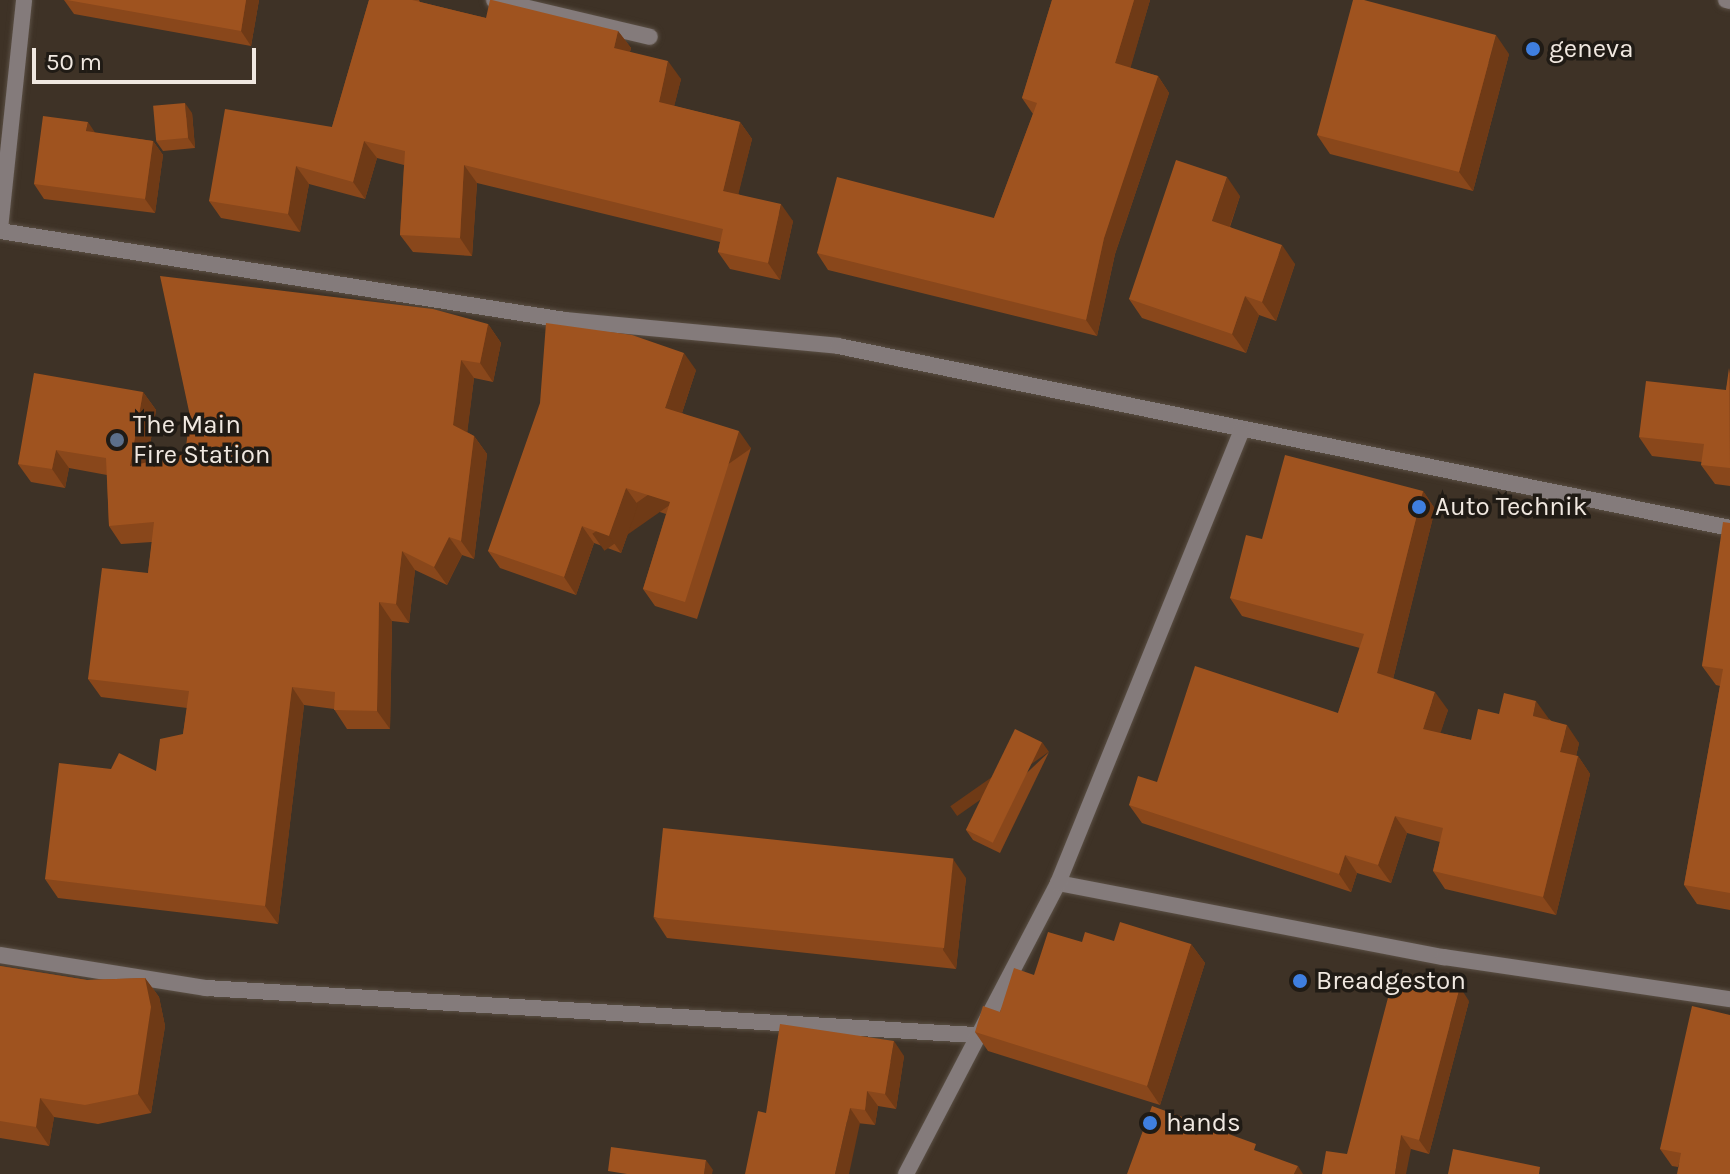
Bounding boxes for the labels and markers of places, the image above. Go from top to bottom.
place label: geneva [1549,33,1633,65]
marker: geneva [1524,40,1542,58]
place label: The Main Fire Station [133,409,271,470]
marker: The Main Fire Station [108,431,126,449]
place label: Auto Technik [1435,491,1587,523]
marker: Auto Technik [1410,498,1428,516]
place label: Breadgeston [1316,965,1466,997]
marker: Breadgeston [1291,972,1309,990]
place label: hands [1166,1107,1241,1139]
marker: hands [1141,1114,1159,1132]

